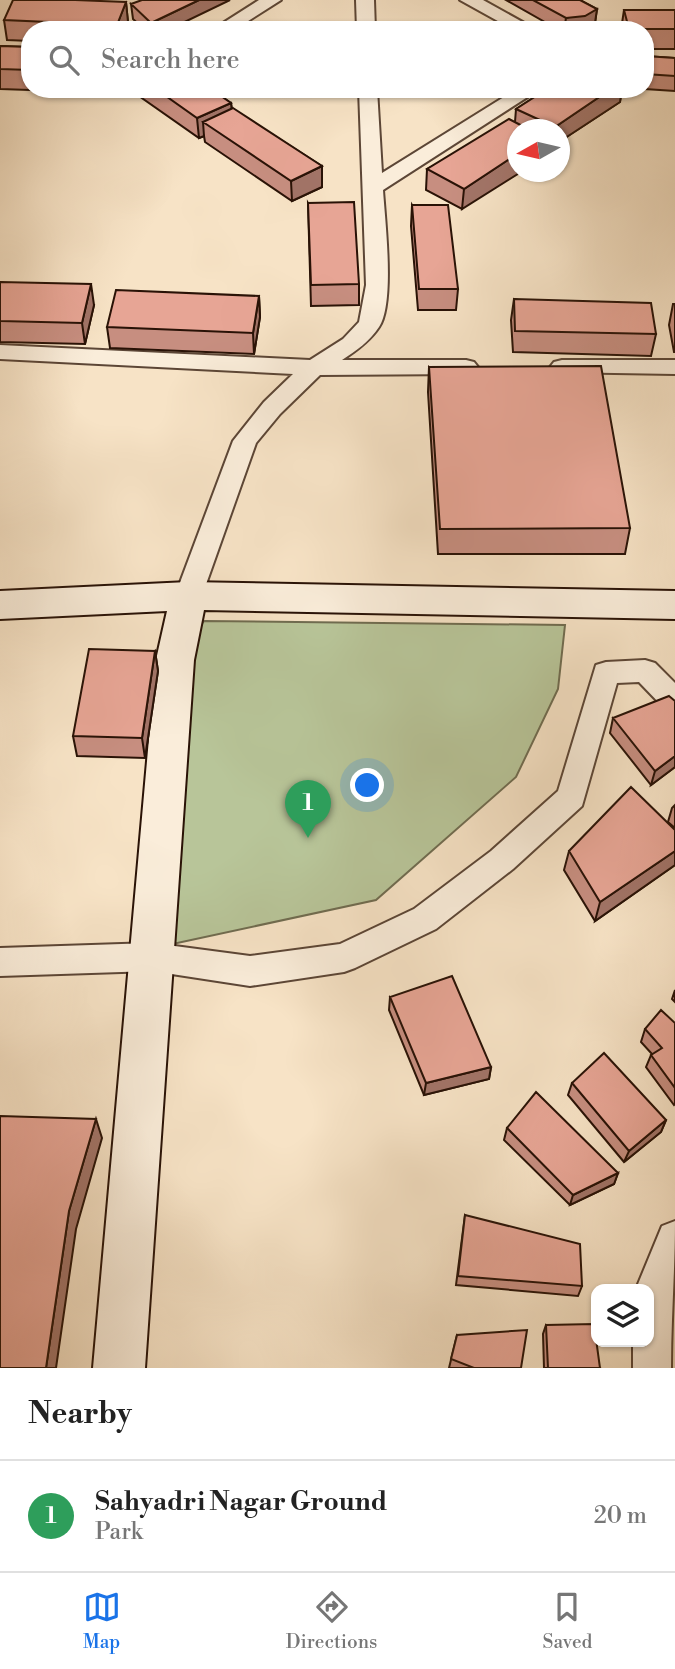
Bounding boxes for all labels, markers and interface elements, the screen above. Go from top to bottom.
search box [21,21,654,98]
icon: search [45,41,83,79]
text: Search here [101,44,240,76]
north arrow [507,119,570,182]
your location [350,768,384,802]
pin: 1 [285,780,331,838]
map controls [591,1284,654,1347]
button: layers [591,1284,654,1347]
text: Nearby [28,1395,132,1433]
text: Sahyadri Nagar Ground [95,1486,387,1518]
text: 1 [45,1502,57,1530]
text: 20 m [594,1502,647,1530]
text: Park [95,1518,143,1546]
tab: Map [83,1588,121,1654]
tab: Directions [286,1588,377,1654]
tab: Saved [543,1588,592,1654]

